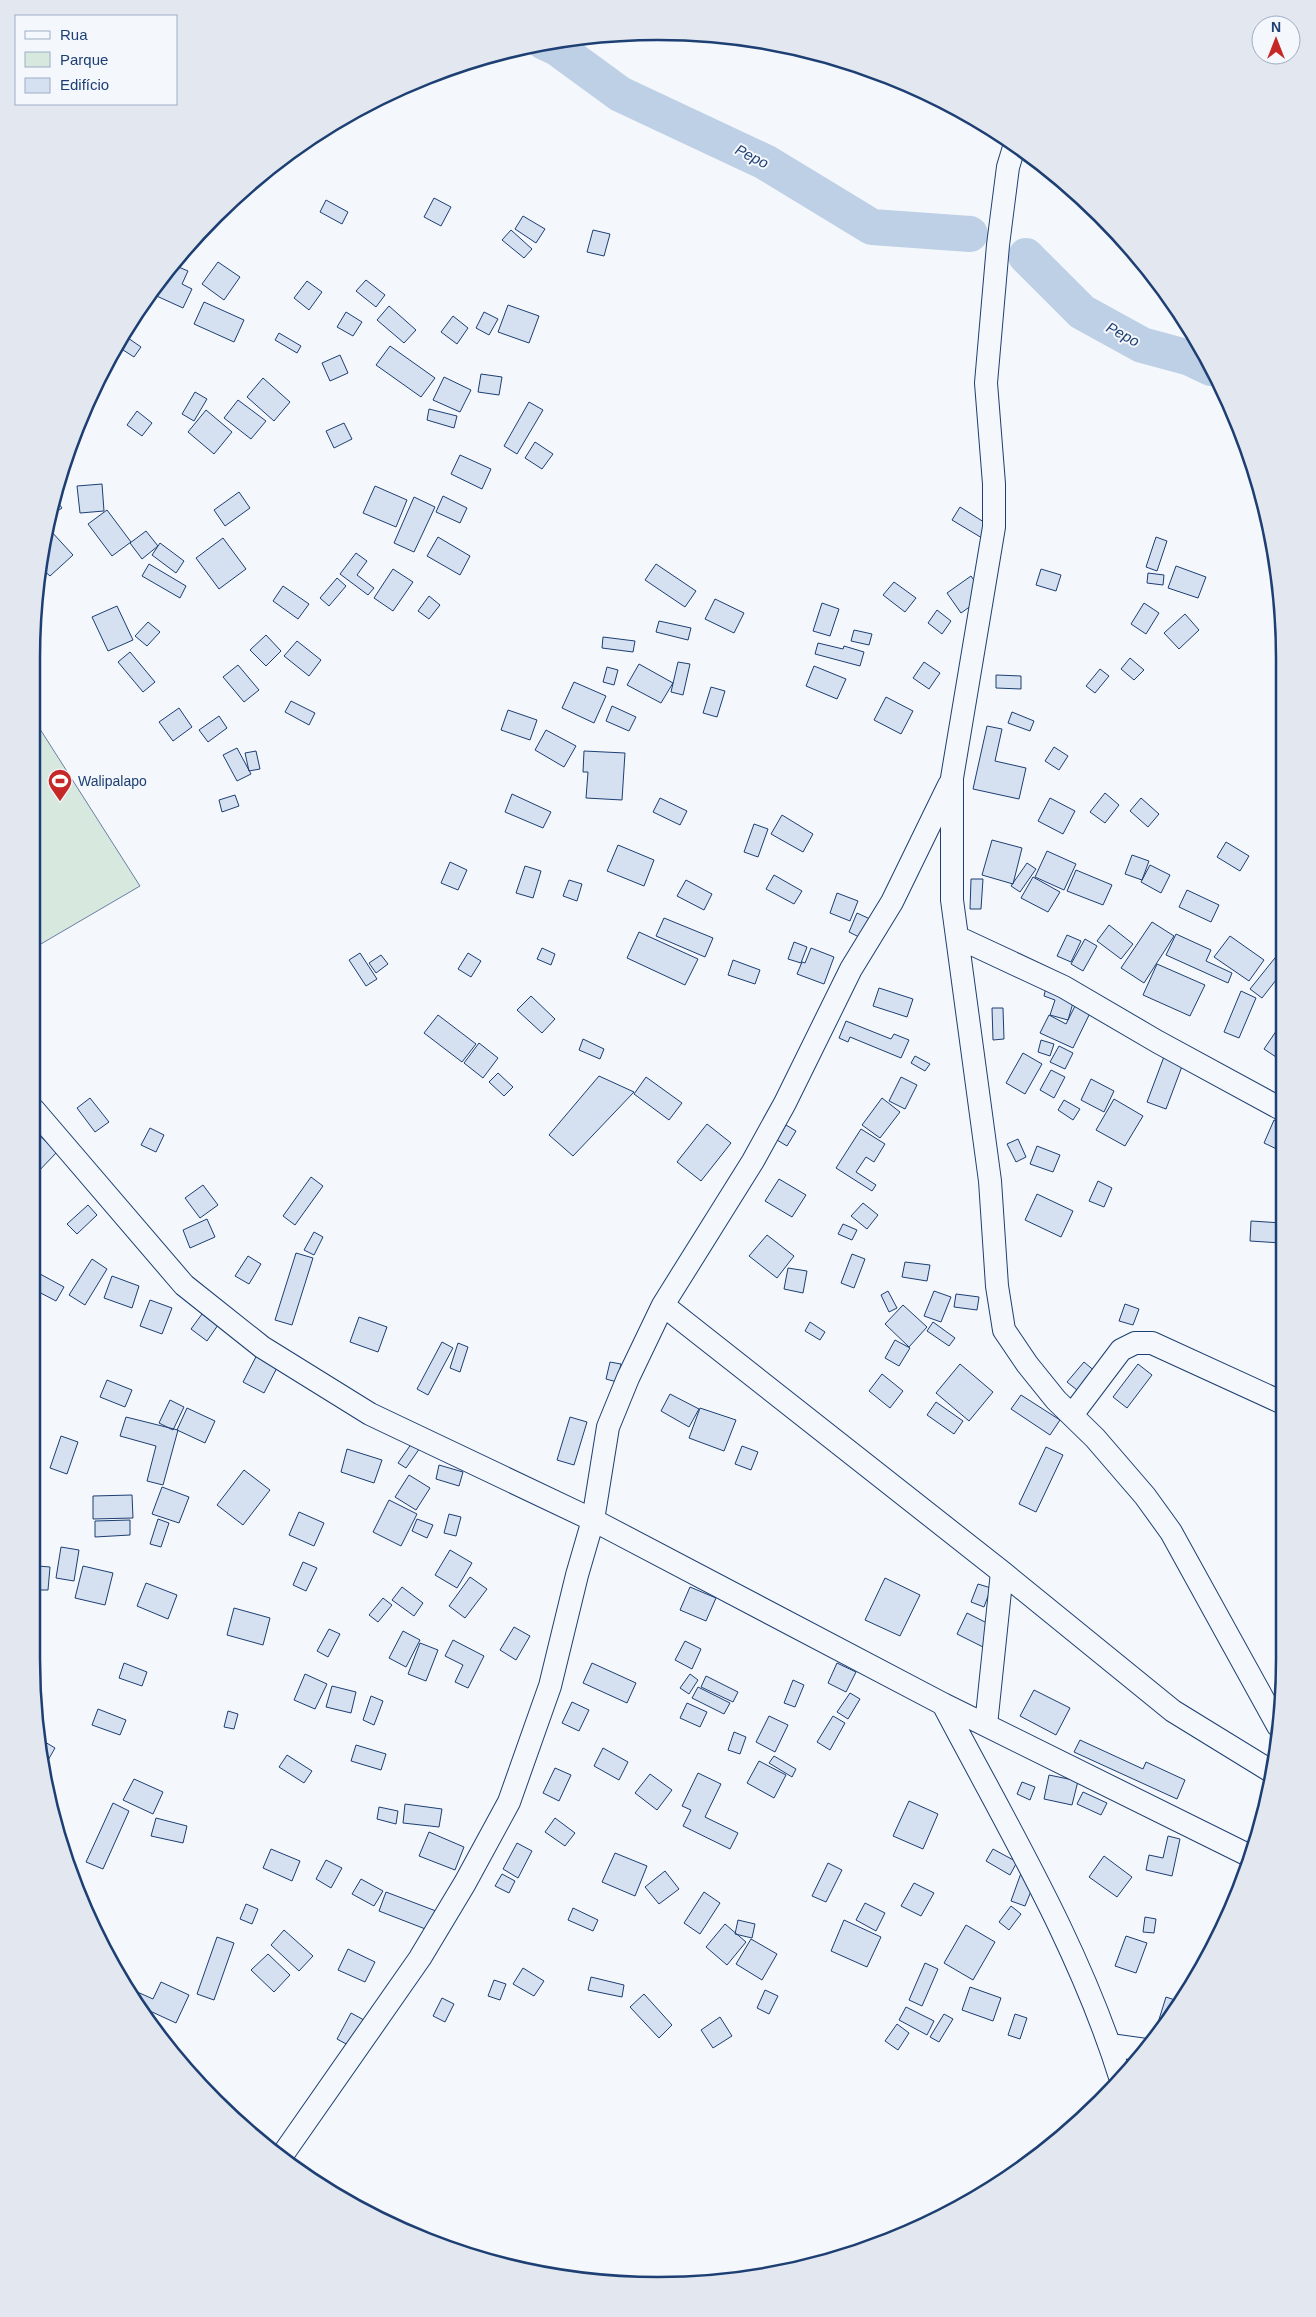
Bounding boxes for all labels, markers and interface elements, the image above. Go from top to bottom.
legend [15,15,178,105]
north arrow [1251,15,1301,65]
text: N [1271,19,1281,35]
text: Rua [60,26,88,43]
text: Parque [60,51,108,68]
text: Edifício [60,76,109,93]
water label: Pepo [733,140,771,172]
water label: Pepo [1104,318,1142,350]
sports icon: Walipalapo [47,768,73,802]
place label: Walipalapo [78,773,147,789]

